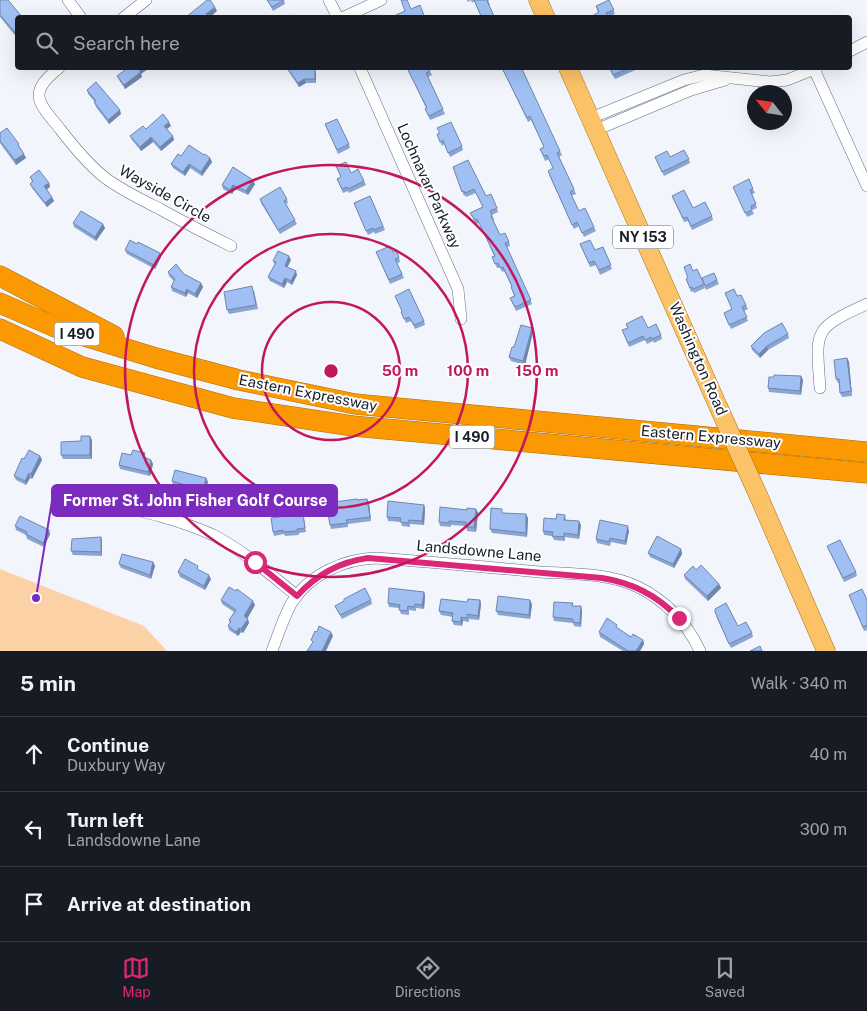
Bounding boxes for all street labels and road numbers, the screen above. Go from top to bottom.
street label: Lochnavar Parkway [394,121,465,251]
street label: Wayside Circle [116,161,214,226]
road number: NY 153 [613,226,673,248]
street label: Washington Road [666,300,731,418]
road number: I 490 [54,322,100,346]
street label: Eastern Expressway [237,371,379,414]
street label: Eastern Expressway [640,422,782,451]
road number: I 490 [450,426,494,448]
street label: Landsdowne Lane [416,537,542,564]

